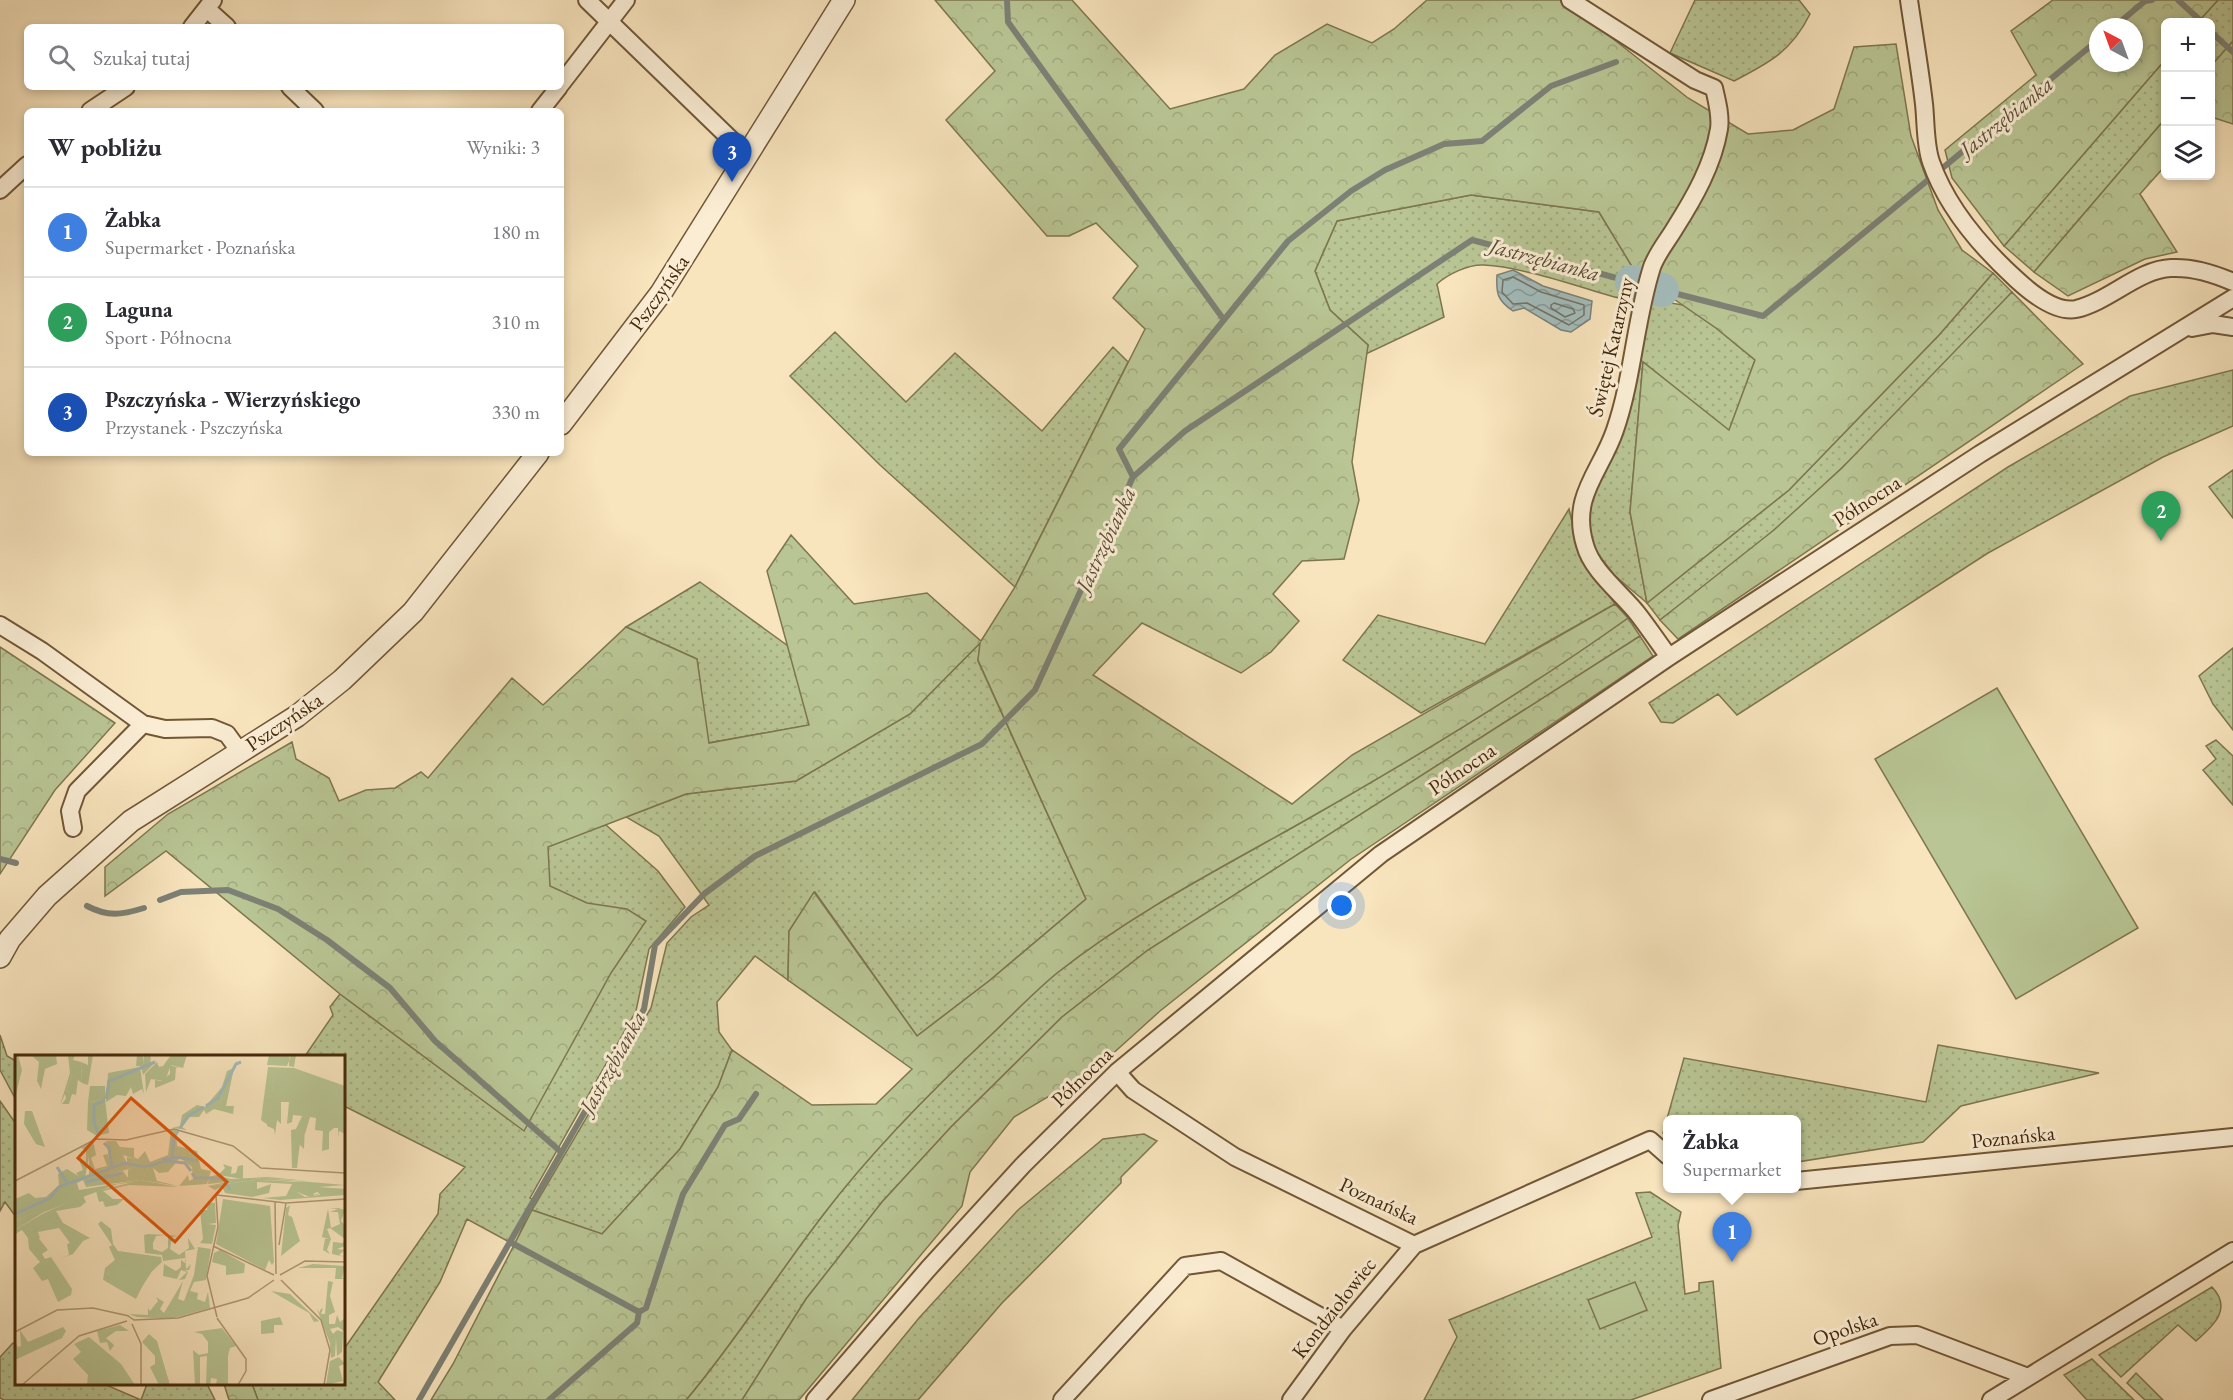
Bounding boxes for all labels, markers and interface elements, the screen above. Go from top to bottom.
north arrow [2089,18,2143,72]
map controls [2161,18,2215,180]
button: + [2161,18,2215,72]
search box [24,24,564,90]
icon: search [45,41,78,74]
text: Szukaj tutaj [93,43,190,72]
water label: Jastrzębianka [1950,70,2059,166]
button: − [2161,72,2215,126]
button: layers [2161,126,2215,180]
text: W pobliżu [48,130,162,164]
pin: 3 [712,132,752,182]
text: Wyniki: 3 [467,134,540,160]
text: Żabka [105,205,161,234]
text: 1 [62,219,73,245]
text: 180 m [492,219,540,245]
water label: Jastrzębianka [1482,230,1603,288]
text: Supermarket · Poznańska [105,234,295,260]
street label: Pszczyńska [622,249,695,336]
street label: Świętej Katarzyny [1581,274,1640,419]
text: Laguna [105,295,173,324]
text: 2 [62,309,73,335]
text: 310 m [492,309,540,335]
text: Sport · Północna [105,324,232,350]
text: Pszczyńska - Wierzyńskiego [105,385,361,414]
text: 3 [62,399,73,425]
text: 330 m [492,399,540,425]
text: Przystanek · Pszczyńska [105,414,283,440]
street label: Północna [1828,468,1906,533]
water label: Jastrzębianka [1066,482,1142,601]
pin: 2 [2142,492,2180,541]
street label: Pszczyńska [240,686,328,757]
street label: Północna [1423,736,1501,801]
your location [1327,891,1356,920]
water label: Jastrzębianka [570,1006,652,1123]
street label: Północna [1045,1040,1119,1113]
inset map [15,1055,345,1385]
popup [1663,1115,1801,1193]
street label: Poznańska [1970,1119,2057,1154]
text: Żabka [1683,1127,1739,1156]
text: Supermarket [1683,1156,1781,1182]
street label: Poznańska [1335,1171,1424,1231]
pin: 1 [1712,1212,1752,1262]
street label: Kondziołowiec [1286,1251,1382,1364]
street label: Opolska [1809,1305,1882,1352]

